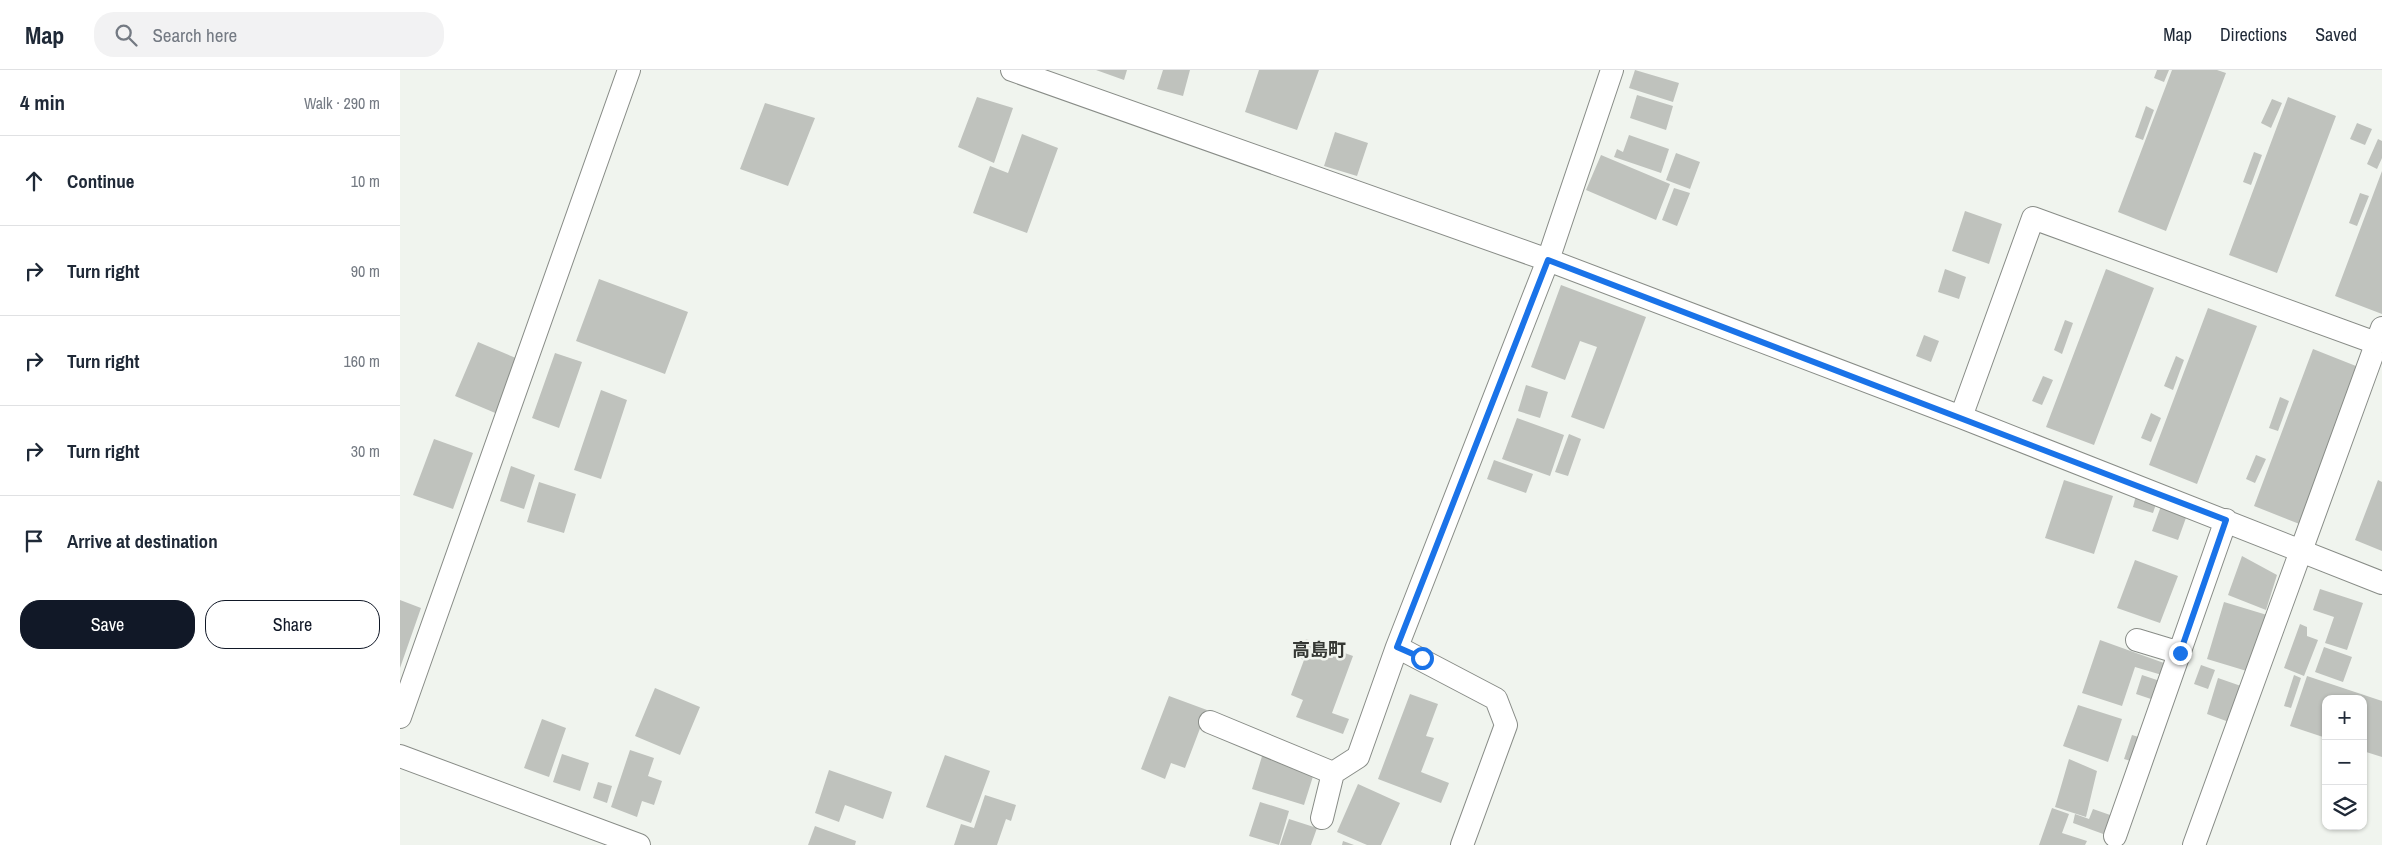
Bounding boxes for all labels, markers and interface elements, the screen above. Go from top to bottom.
search box [94,12,444,57]
text: Map [25,19,64,51]
icon: search [112,21,140,49]
text: Search here [152,22,237,48]
text: Map [2163,22,2192,47]
text: Directions [2220,22,2287,47]
text: Saved [2315,22,2357,47]
text: 4 min [20,88,65,117]
text: Walk · 290 m [304,92,380,114]
icon: ahead [20,167,48,195]
text: Continue [67,168,135,194]
text: 10 m [351,170,380,192]
icon: right [20,257,48,285]
text: Turn right [67,258,139,284]
text: 90 m [351,260,380,282]
icon: right [20,347,48,375]
text: Turn right [67,348,139,374]
text: 160 m [344,350,380,372]
icon: right [20,437,48,465]
text: Turn right [67,438,139,464]
text: 30 m [351,440,380,462]
icon: arrive [20,527,48,555]
text: Arrive at destination [67,528,218,554]
button: Save [20,600,195,649]
button: Share [205,600,380,649]
district label: 高島町 [1292,637,1346,662]
route end [2169,642,2192,665]
route start [1411,647,1434,670]
map controls [2322,695,2367,830]
button: + [2322,695,2367,740]
button: − [2322,740,2367,785]
button: layers [2322,785,2367,830]

